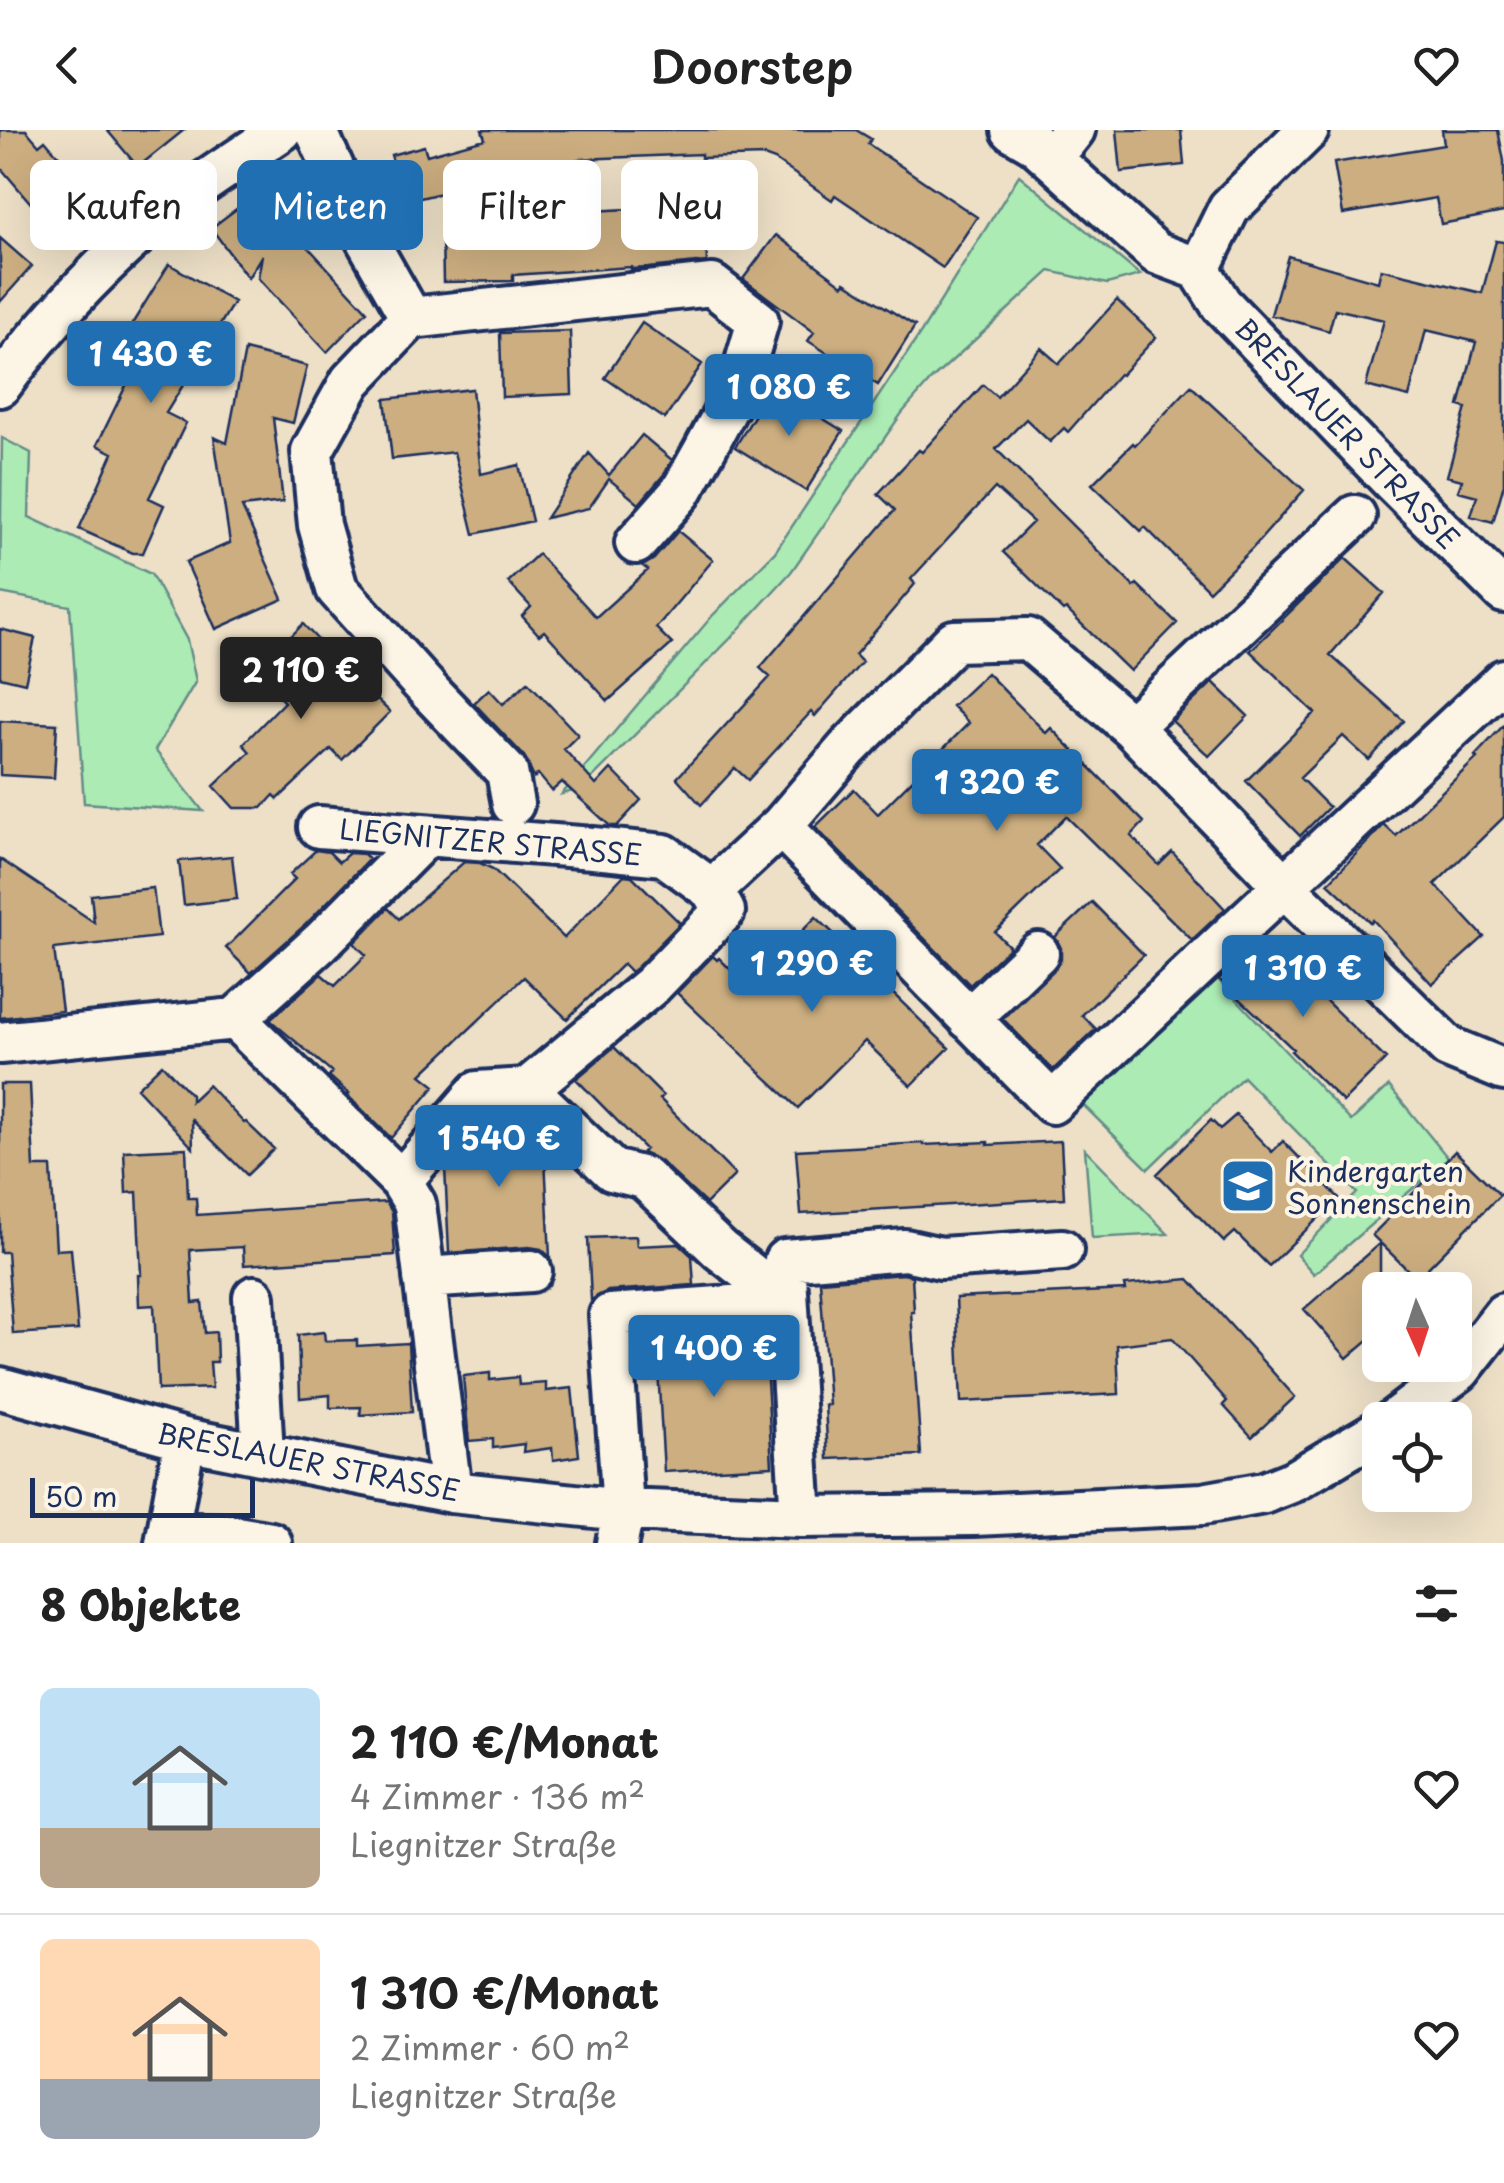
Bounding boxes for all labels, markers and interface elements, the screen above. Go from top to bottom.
text: Doorstep [651,31,853,99]
icon: back [40,38,95,93]
icon: heart [1409,38,1464,93]
chip: Kaufen [30,160,217,250]
chip: Mieten [237,160,423,250]
chip: Filter [443,160,601,250]
chip: Neu [621,160,758,250]
street label: BRESLAUER STRASSE [1226,307,1470,559]
pin: 1 430 € [59,321,243,406]
text: 1 430 € [89,329,213,377]
pin: 1 080 € [697,354,881,439]
text: 1 080 € [727,362,851,410]
pin: 2 110 € [209,637,393,722]
text: 2 110 € [242,645,360,693]
pin: 1 320 € [905,749,1089,834]
text: 1 320 € [934,757,1060,805]
street label: LIEGNITZER STRASSE [338,806,644,876]
pin: 1 290 € [720,930,904,1015]
pin: 1 310 € [1211,935,1395,1020]
text: 1 290 € [750,938,874,986]
text: 1 310 € [1244,943,1362,991]
pin: 1 540 € [407,1105,591,1190]
text: 1 540 € [437,1113,561,1161]
place label: Kindergarten Sonnenschein [1287,1149,1472,1224]
school or university icon: Kindergarten Sonnenschein [1218,1156,1278,1216]
north arrow [1362,1272,1472,1382]
map controls [1362,1272,1472,1512]
pin: 1 400 € [622,1315,806,1400]
text: 1 400 € [650,1323,778,1371]
button: locate [1362,1402,1472,1512]
street label: BRESLAUER STRASSE [154,1411,464,1511]
scale bar [30,1473,255,1518]
text: 50 m [45,1474,118,1517]
text: 8 Objekte [40,1572,241,1635]
icon: filters [1409,1576,1464,1631]
text: 2 110 €/Monat [350,1709,659,1772]
icon: home [120,1728,240,1848]
icon: heart [1409,1761,1464,1816]
text: 4 Zimmer · 136 m² [350,1772,645,1820]
text: Liegnitzer Straße [350,1820,617,1868]
text: 1 310 €/Monat [350,1960,659,2023]
icon: home [120,1979,240,2099]
icon: heart [1409,2012,1464,2067]
text: 2 Zimmer · 60 m² [350,2023,630,2071]
text: Liegnitzer Straße [350,2071,617,2119]

